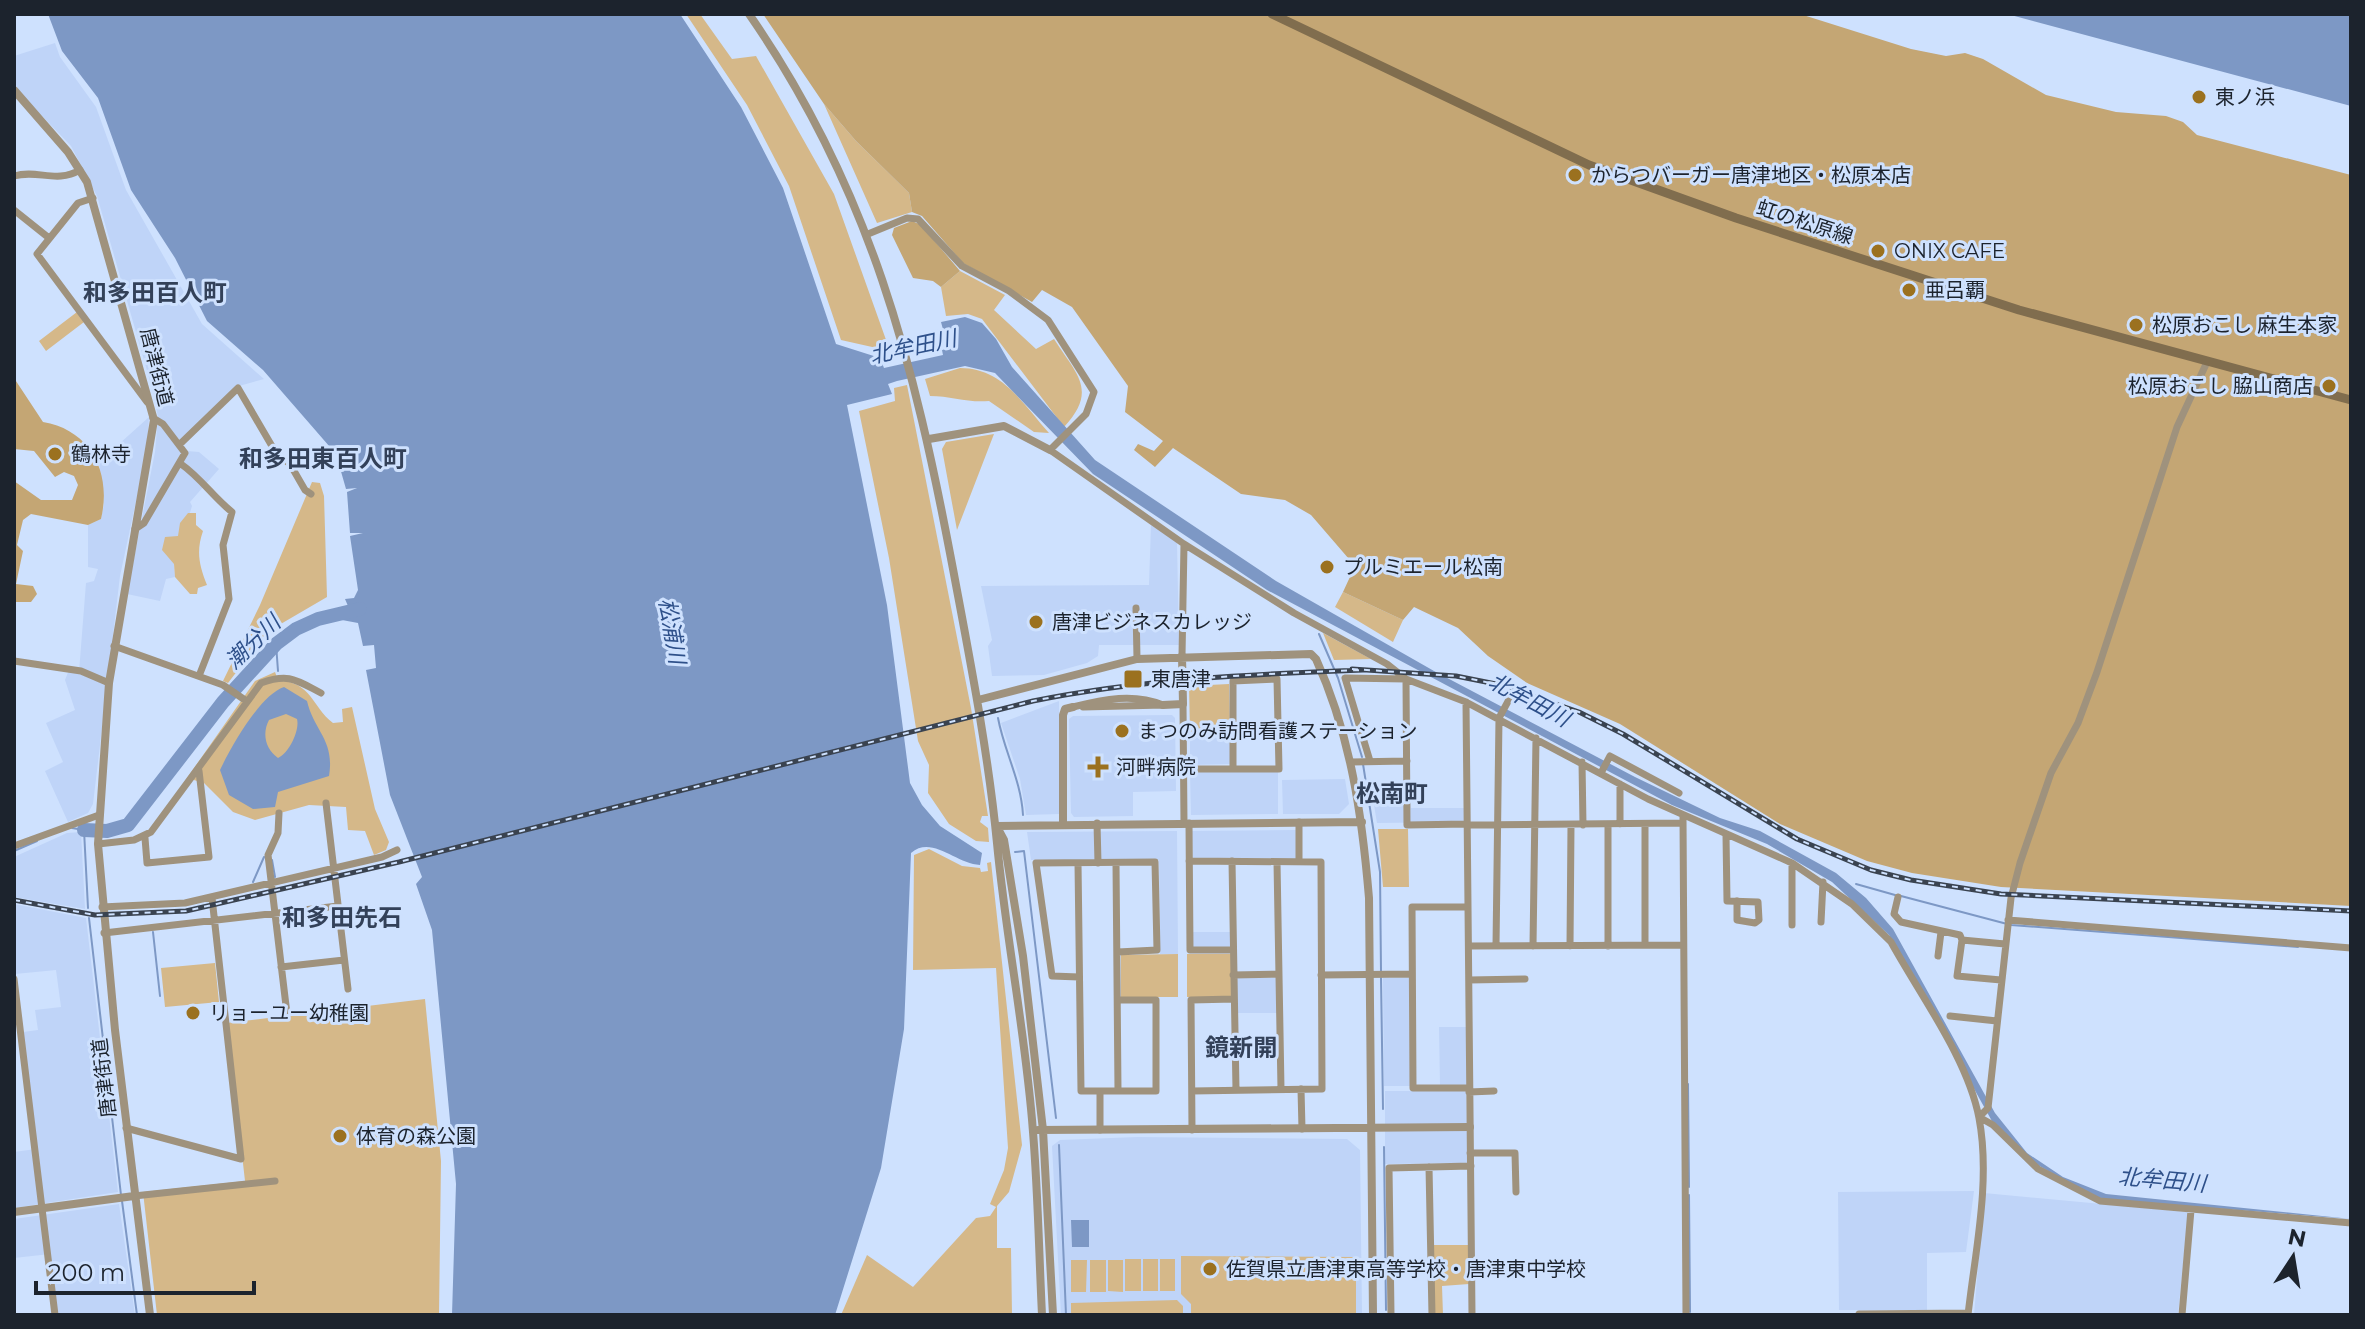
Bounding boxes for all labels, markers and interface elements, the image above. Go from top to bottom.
place label: 東ノ浜 [2215,85,2275,109]
marker: 東ノ浜 [2190,88,2208,106]
place label: からつバーガー唐津地区・松原本店 [1591,163,1911,187]
marker: からつバーガー唐津地区・松原本店 [1566,166,1584,184]
street label: 虹の松原線 [1754,195,1856,249]
place label: ONIX CAFE [1894,239,2005,263]
marker: ONIX CAFE [1869,242,1887,260]
district label: 和多田百人町 [83,278,227,307]
place label: 亜呂覇 [1925,278,1985,302]
marker: 亜呂覇 [1900,281,1918,299]
place label: 松原おこし 麻生本家 [2152,313,2337,337]
marker: 松原おこし 麻生本家 [2127,316,2145,334]
water label: 北牟田川 [867,324,961,369]
street label: 唐津街道 [136,325,178,409]
place label: 松原おこし 脇山商店 [2128,374,2313,398]
marker: 松原おこし 脇山商店 [2320,377,2338,395]
place label: 鶴林寺 [71,442,131,466]
district label: 和多田東百人町 [239,444,407,473]
marker: 鶴林寺 [46,445,64,463]
place label: プルミエール松南 [1343,555,1503,579]
marker: プルミエール松南 [1318,558,1336,576]
water label: 松浦川 [653,596,691,668]
water label: 潮分川 [220,608,288,675]
place label: 唐津ビジネスカレッジ [1052,610,1252,634]
marker: 唐津ビジネスカレッジ [1027,613,1045,631]
place label: 東唐津 [1151,667,1211,691]
water label: 北牟田川 [1484,667,1576,734]
marker: 東唐津 [1122,668,1144,690]
place label: まつのみ訪問看護ステーション [1138,719,1418,743]
marker: まつのみ訪問看護ステーション [1113,722,1131,740]
place label: 河畔病院 [1116,755,1196,779]
marker: 河畔病院 [1087,756,1109,778]
district label: 松南町 [1356,779,1428,808]
district label: 和多田先石 [282,903,402,932]
place label: リョーユー幼稚園 [209,1001,369,1025]
marker: リョーユー幼稚園 [184,1004,202,1022]
district label: 鏡新開 [1205,1033,1277,1062]
street label: 唐津街道 [87,1037,121,1119]
place label: 体育の森公園 [356,1124,476,1148]
marker: 体育の森公園 [331,1127,349,1145]
water label: 北牟田川 [2117,1163,2209,1197]
north arrow [2253,1217,2333,1297]
text: N [2286,1223,2309,1253]
scale bar [36,1245,254,1295]
place label: 佐賀県立唐津東高等学校・唐津東中学校 [1226,1257,1586,1281]
text: 200 m [48,1258,125,1287]
marker: 佐賀県立唐津東高等学校・唐津東中学校 [1201,1260,1219,1278]

